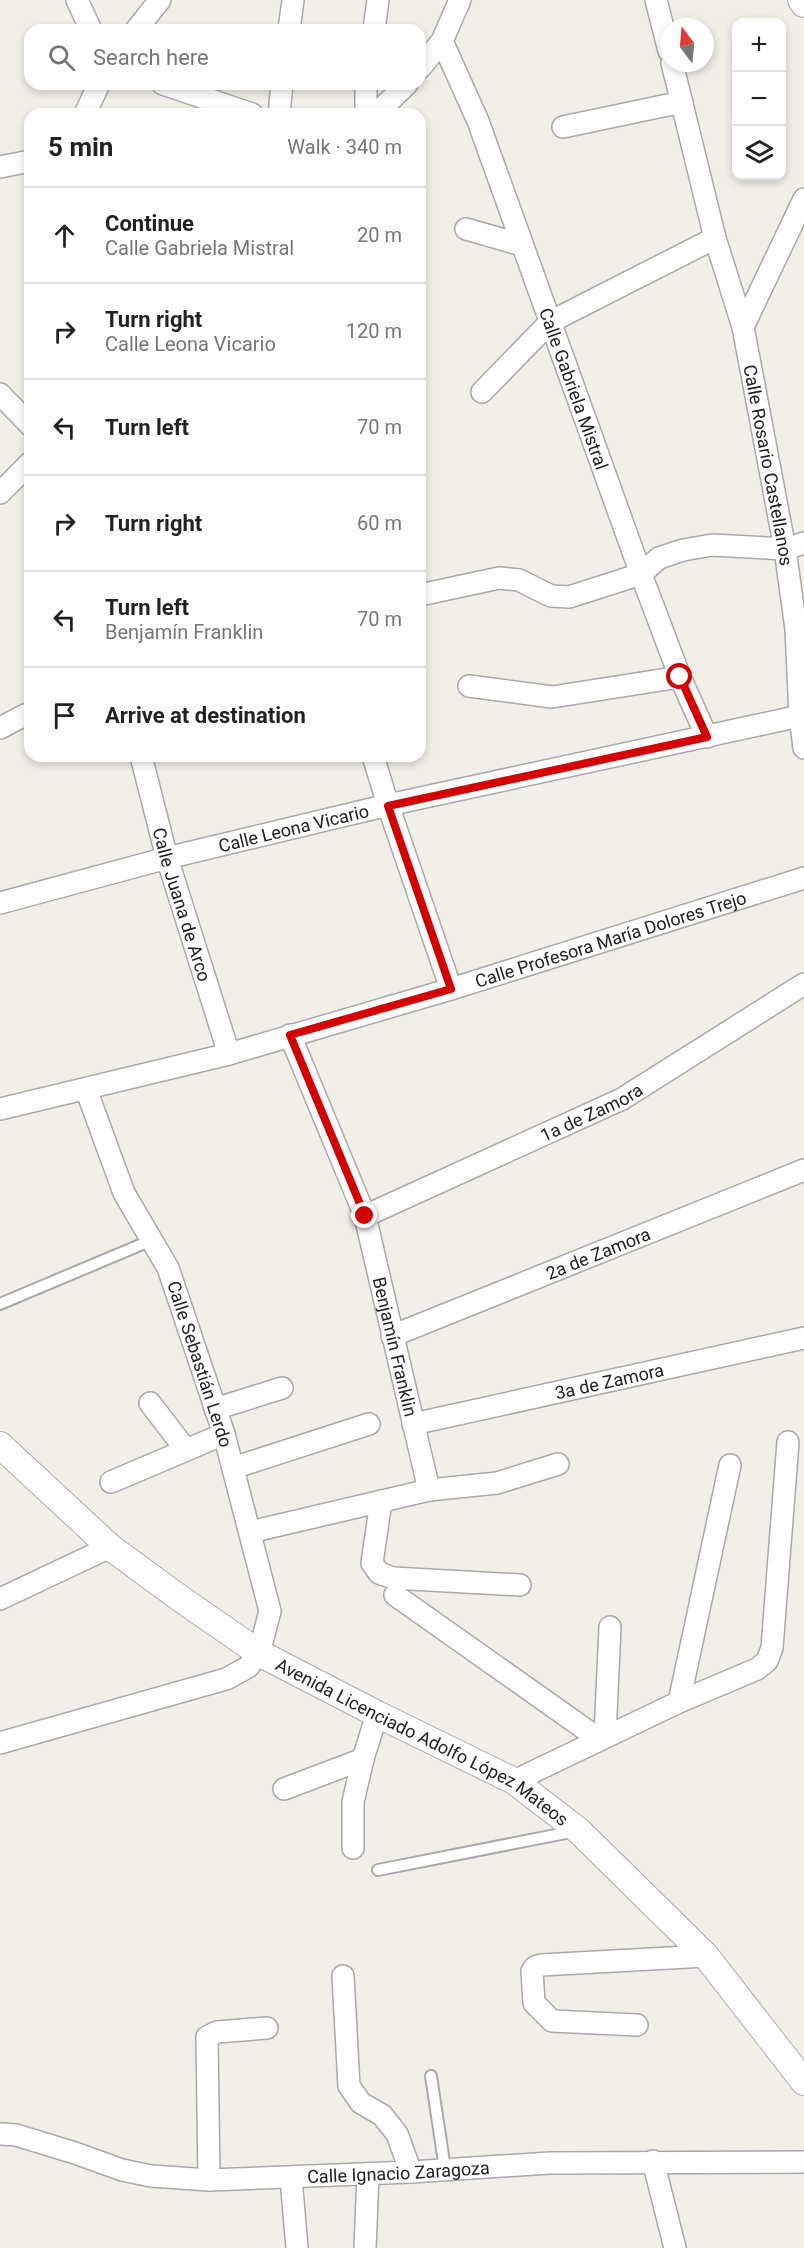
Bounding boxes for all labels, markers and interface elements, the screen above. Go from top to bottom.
north arrow [660,18,714,72]
map controls [732,18,786,180]
button: + [732,18,786,72]
search box [24,24,426,90]
icon: search [45,41,78,74]
text: Search here [93,45,209,70]
button: − [732,72,786,126]
button: layers [732,126,786,180]
text: 5 min [48,132,113,162]
text: Walk · 340 m [287,135,402,159]
text: Continue [105,211,194,236]
icon: ahead [48,219,81,252]
text: 20 m [357,223,402,247]
text: Calle Gabriela Mistral [105,236,294,260]
street label: Calle Gabriela Mistral [536,305,613,472]
text: Turn right [105,307,202,332]
icon: right [48,315,81,348]
text: 120 m [346,319,402,343]
text: Calle Leona Vicario [105,332,276,356]
street label: Calle Rosario Castellanos [740,363,798,567]
icon: left [48,411,81,444]
text: Turn left [105,415,189,440]
text: 70 m [357,415,402,439]
icon: right [48,507,81,540]
text: Turn right [105,511,202,536]
text: 60 m [357,511,402,535]
text: Turn left [105,595,189,620]
icon: left [48,603,81,636]
text: 70 m [357,607,402,631]
text: Benjamín Franklin [105,620,263,644]
route start [666,663,692,689]
icon: arrive [48,699,81,732]
text: Arrive at destination [105,703,306,728]
street label: Calle Leona Vicario [216,800,371,856]
street label: Calle Juana de Arco [149,825,216,984]
street label: Calle Profesora María Dolores Trejo [472,886,749,991]
street label: 1a de Zamora [537,1078,646,1145]
route end [351,1202,377,1228]
street label: 2a de Zamora [543,1223,653,1283]
street label: Benjamín Franklin [369,1275,422,1418]
street label: Calle Sebastián Lerdo [163,1278,237,1450]
street label: 3a de Zamora [553,1359,666,1403]
street label: Avenida Licenciado Adolfo López Mateos [273,1653,573,1830]
street label: Calle Ignacio Zaragoza [307,2156,490,2187]

